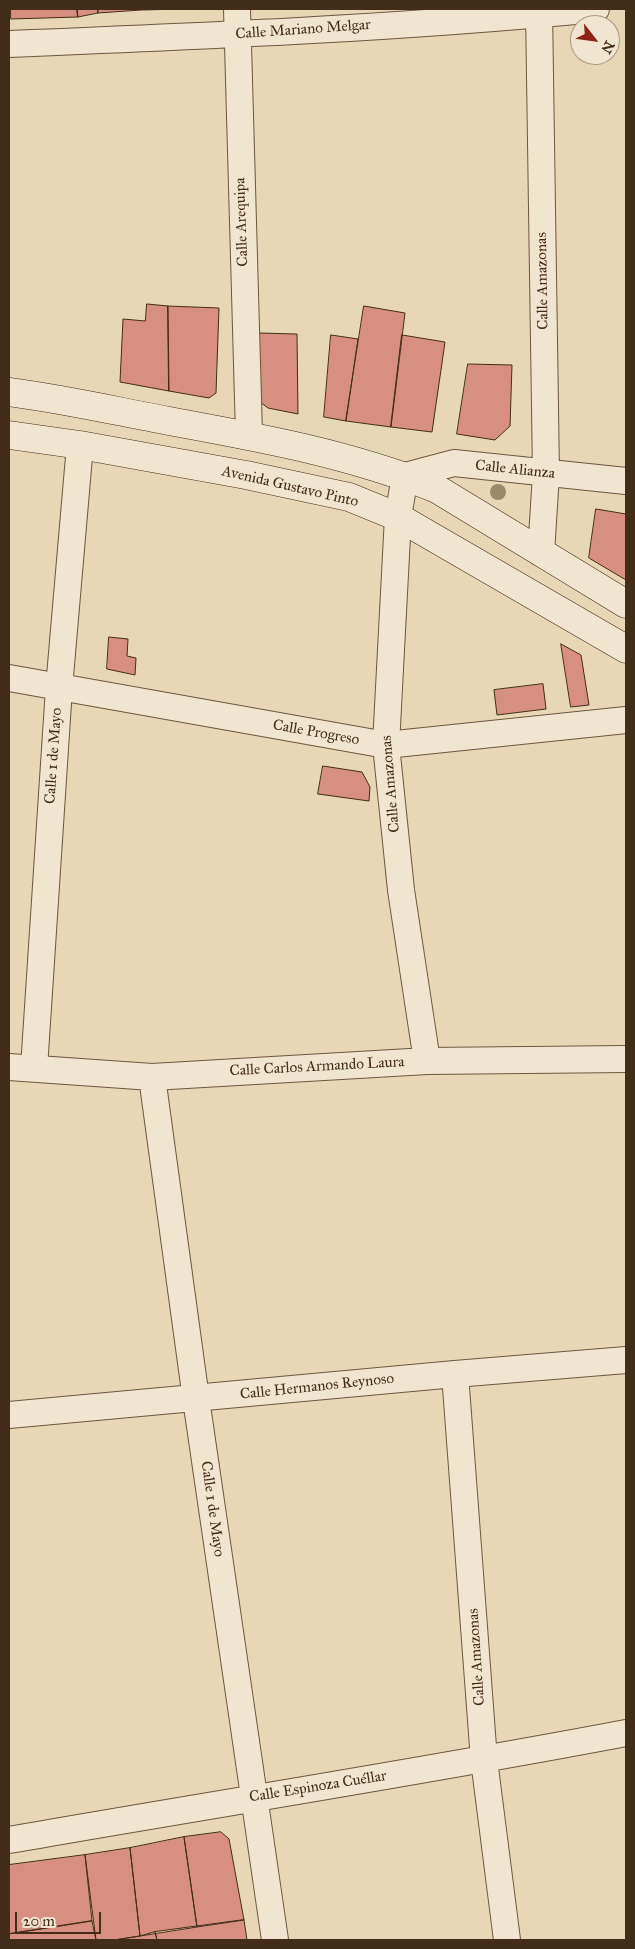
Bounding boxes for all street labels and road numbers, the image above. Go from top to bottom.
street label: Calle Mariano Melgar [235,16,371,44]
street label: Calle Arequipa [231,177,253,267]
street label: Calle Amazonas [533,232,553,330]
street label: Calle Alianza [474,457,556,483]
street label: Avenida Gustavo Pinto [220,463,360,511]
street label: Calle 1 de Mayo [42,707,66,805]
street label: Calle Progreso [271,717,361,749]
street label: Calle Amazonas [378,735,404,833]
street label: Calle Carlos Armando Laura [229,1053,405,1081]
street label: Calle Hermanos Reynoso [239,1370,395,1404]
street label: Calle 1 de Mayo [196,1460,228,1558]
street label: Calle Amazonas [465,1608,489,1706]
street label: Calle Espinoza Cuéllar [248,1767,388,1807]

